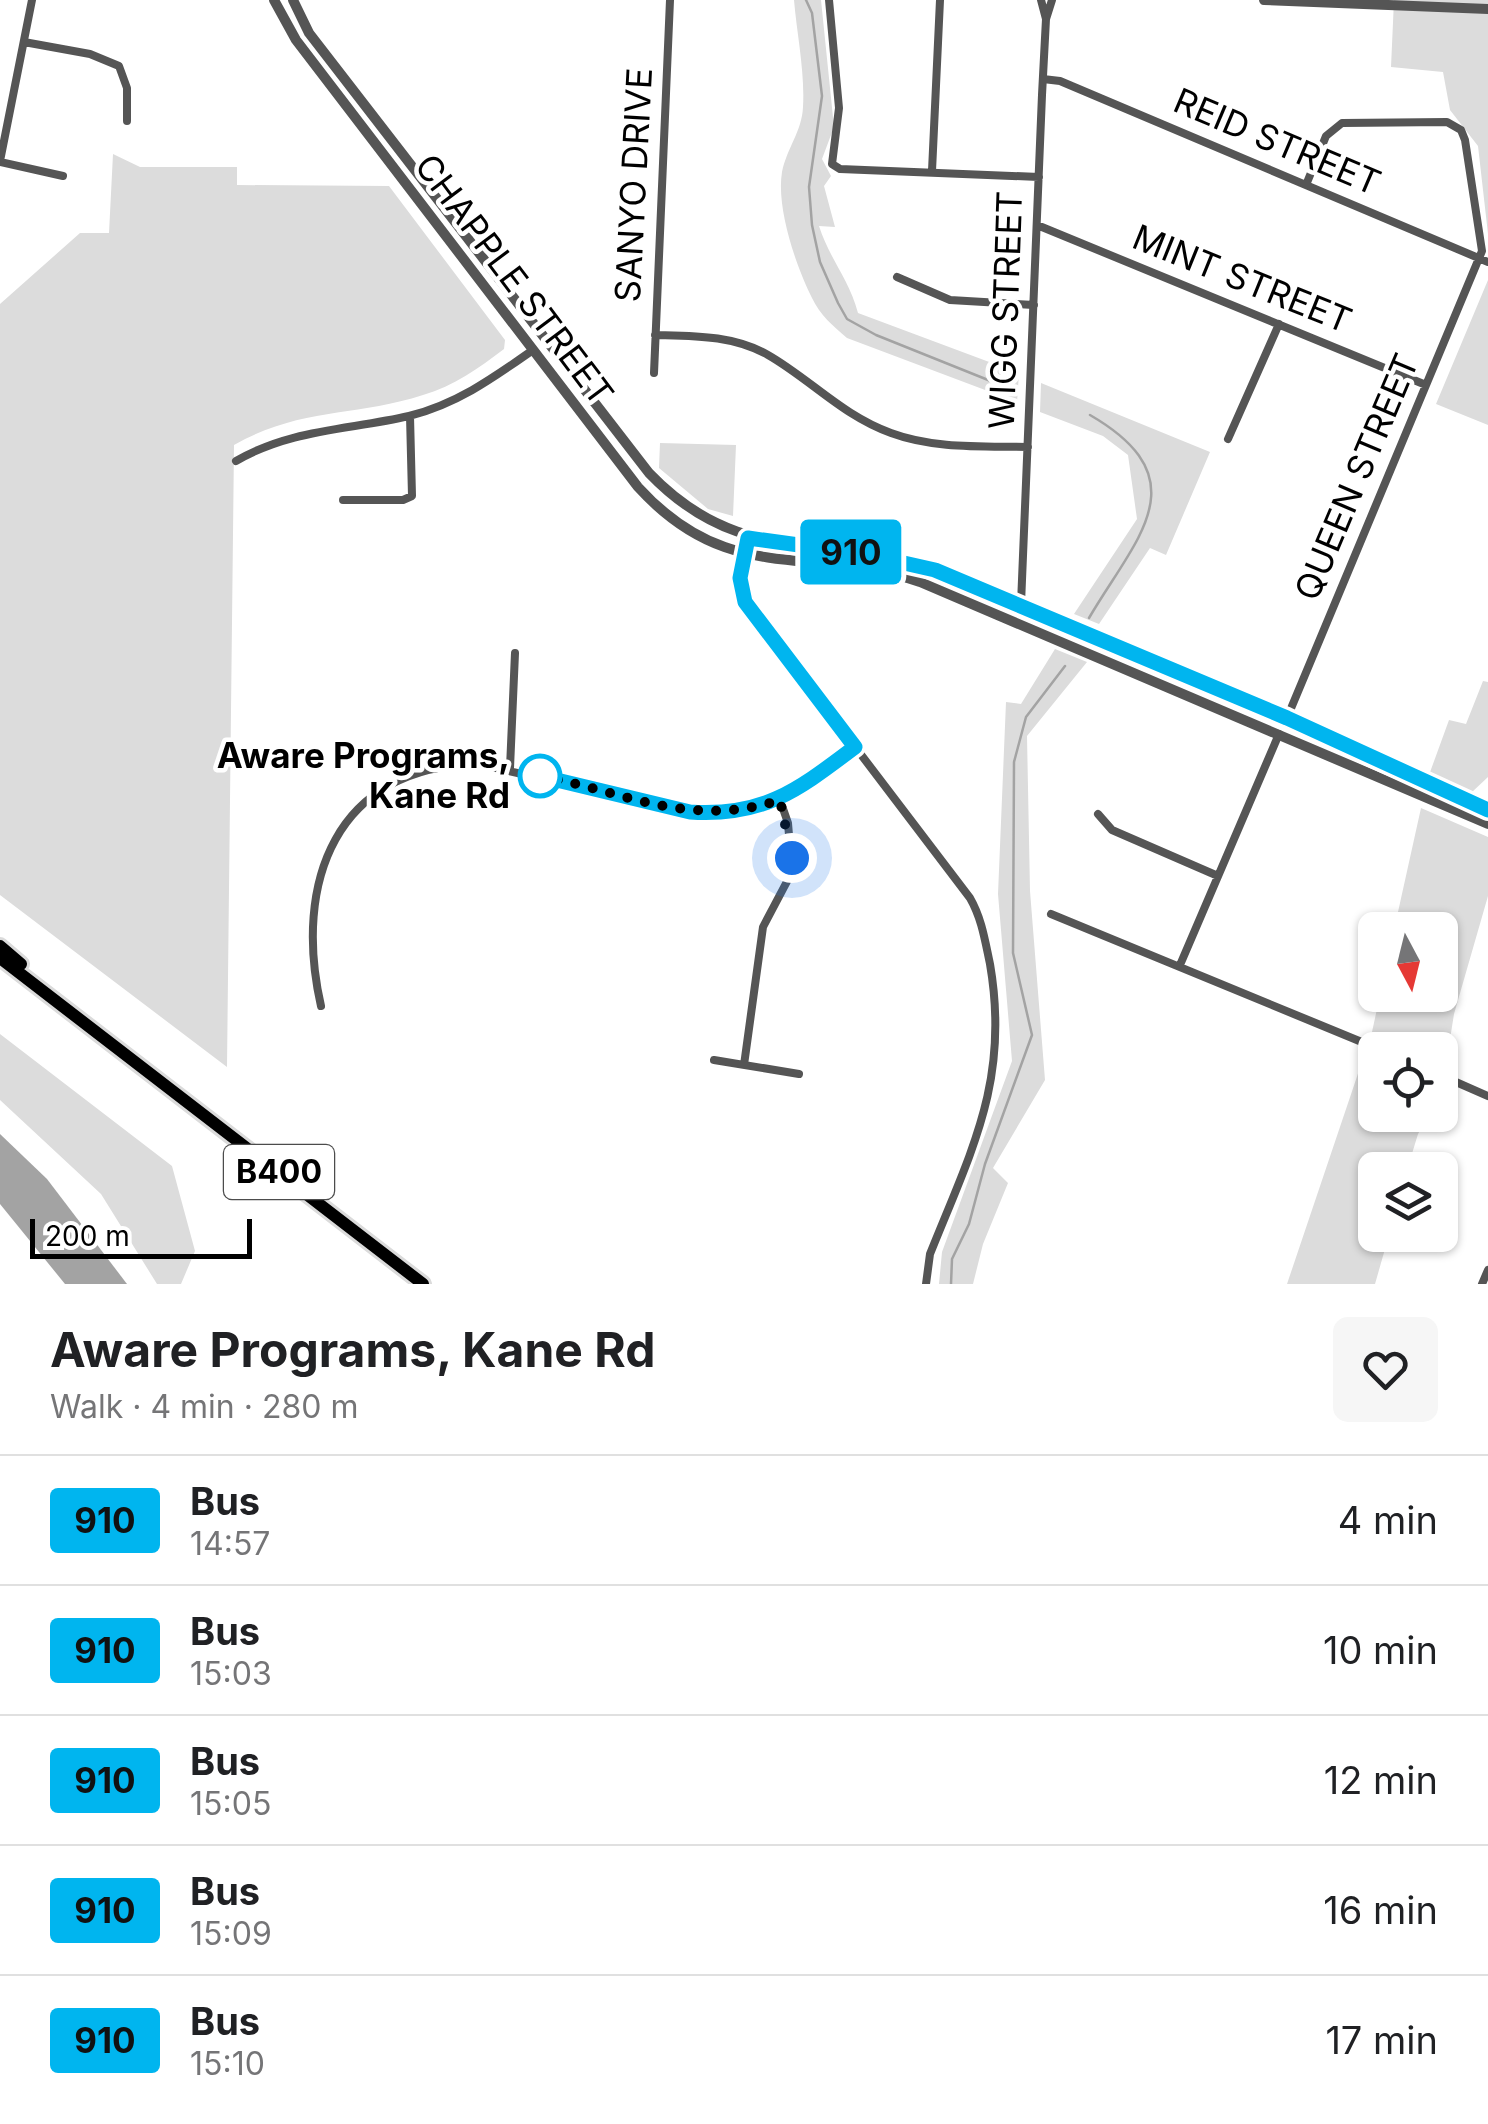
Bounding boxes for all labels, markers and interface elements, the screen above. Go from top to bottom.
street label: SANYO DRIVE [606,67,660,303]
street label: REID STREET [1168,79,1387,203]
street label: CHAPPLE STREET [407,146,623,413]
street label: WIGG STREET [980,190,1030,430]
street label: MINT STREET [1127,215,1358,341]
street label: QUEEN STREET [1285,347,1427,606]
line badge: 910 [794,520,908,584]
text: 910 [820,531,882,573]
place label: Aware Programs, Kane Rd [217,734,510,816]
marker: Aware Programs, Kane Rd [519,755,561,797]
your location [767,833,817,883]
north arrow [1358,912,1458,1012]
map controls [1358,912,1458,1252]
button: locate [1358,1032,1458,1132]
road number: B400 [224,1145,334,1199]
button: layers [1358,1152,1458,1252]
scale bar [30,1214,252,1258]
text: 200 m [45,1219,130,1253]
button: heart [1333,1317,1438,1422]
text: Aware Programs, Kane Rd [50,1320,656,1379]
text: Walk · 4 min · 280 m [50,1387,359,1426]
text: Bus [190,1478,260,1524]
text: 4 min [1338,1497,1438,1543]
text: 910 [74,1499,136,1541]
text: 14:57 [190,1524,270,1563]
text: Bus [190,1608,260,1654]
text: 10 min [1323,1627,1438,1673]
text: 910 [74,1629,136,1671]
text: 15:03 [190,1654,272,1693]
text: Bus [190,1738,260,1784]
text: 12 min [1324,1757,1438,1803]
text: 910 [74,1759,136,1801]
text: 15:05 [190,1784,271,1823]
text: Bus [190,1868,260,1914]
text: 16 min [1323,1887,1438,1933]
text: 910 [74,1889,136,1931]
text: 15:09 [190,1914,272,1953]
text: Bus [190,1998,260,2044]
text: 17 min [1325,2017,1438,2063]
text: 910 [74,2019,136,2061]
text: 15:10 [190,2044,265,2083]

